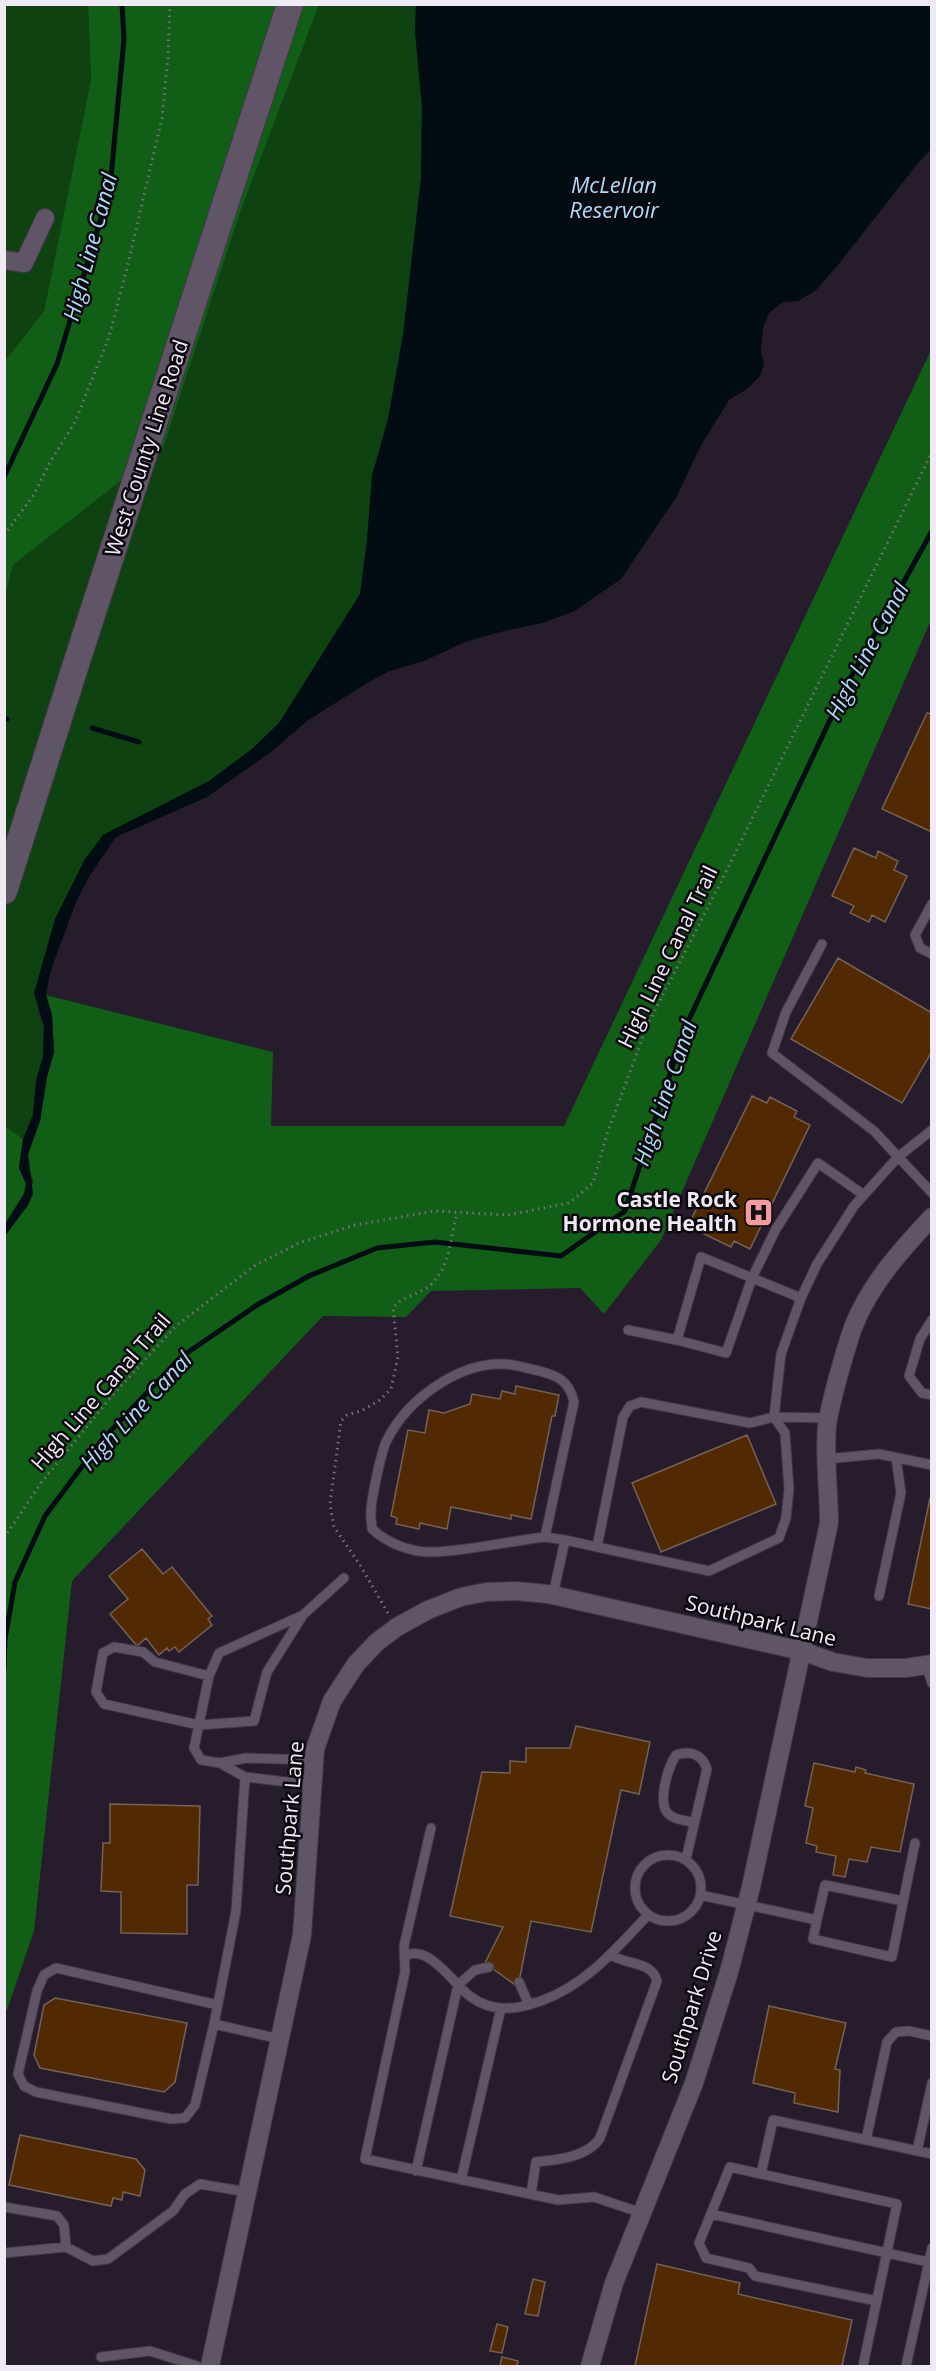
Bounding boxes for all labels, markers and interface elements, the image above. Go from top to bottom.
water label: High Line Canal [55,169,123,324]
water label: McLellan Reservoir [569,169,660,224]
street label: West County Line Road [98,336,194,559]
water label: High Line Canal [817,576,915,725]
street label: High Line Canal Trail [611,861,723,1052]
water label: High Line Canal [625,1016,703,1169]
place label: Castle Rock Hormone Health [563,1185,738,1237]
hospital icon: Castle Rock Hormone Health [742,1196,774,1228]
street label: High Line Canal Trail [26,1308,176,1476]
water label: High Line Canal [75,1346,197,1476]
street label: Southpark Lane [683,1588,839,1652]
street label: Southpark Lane [268,1740,310,1896]
street label: Southpark Drive [655,1927,728,2087]

